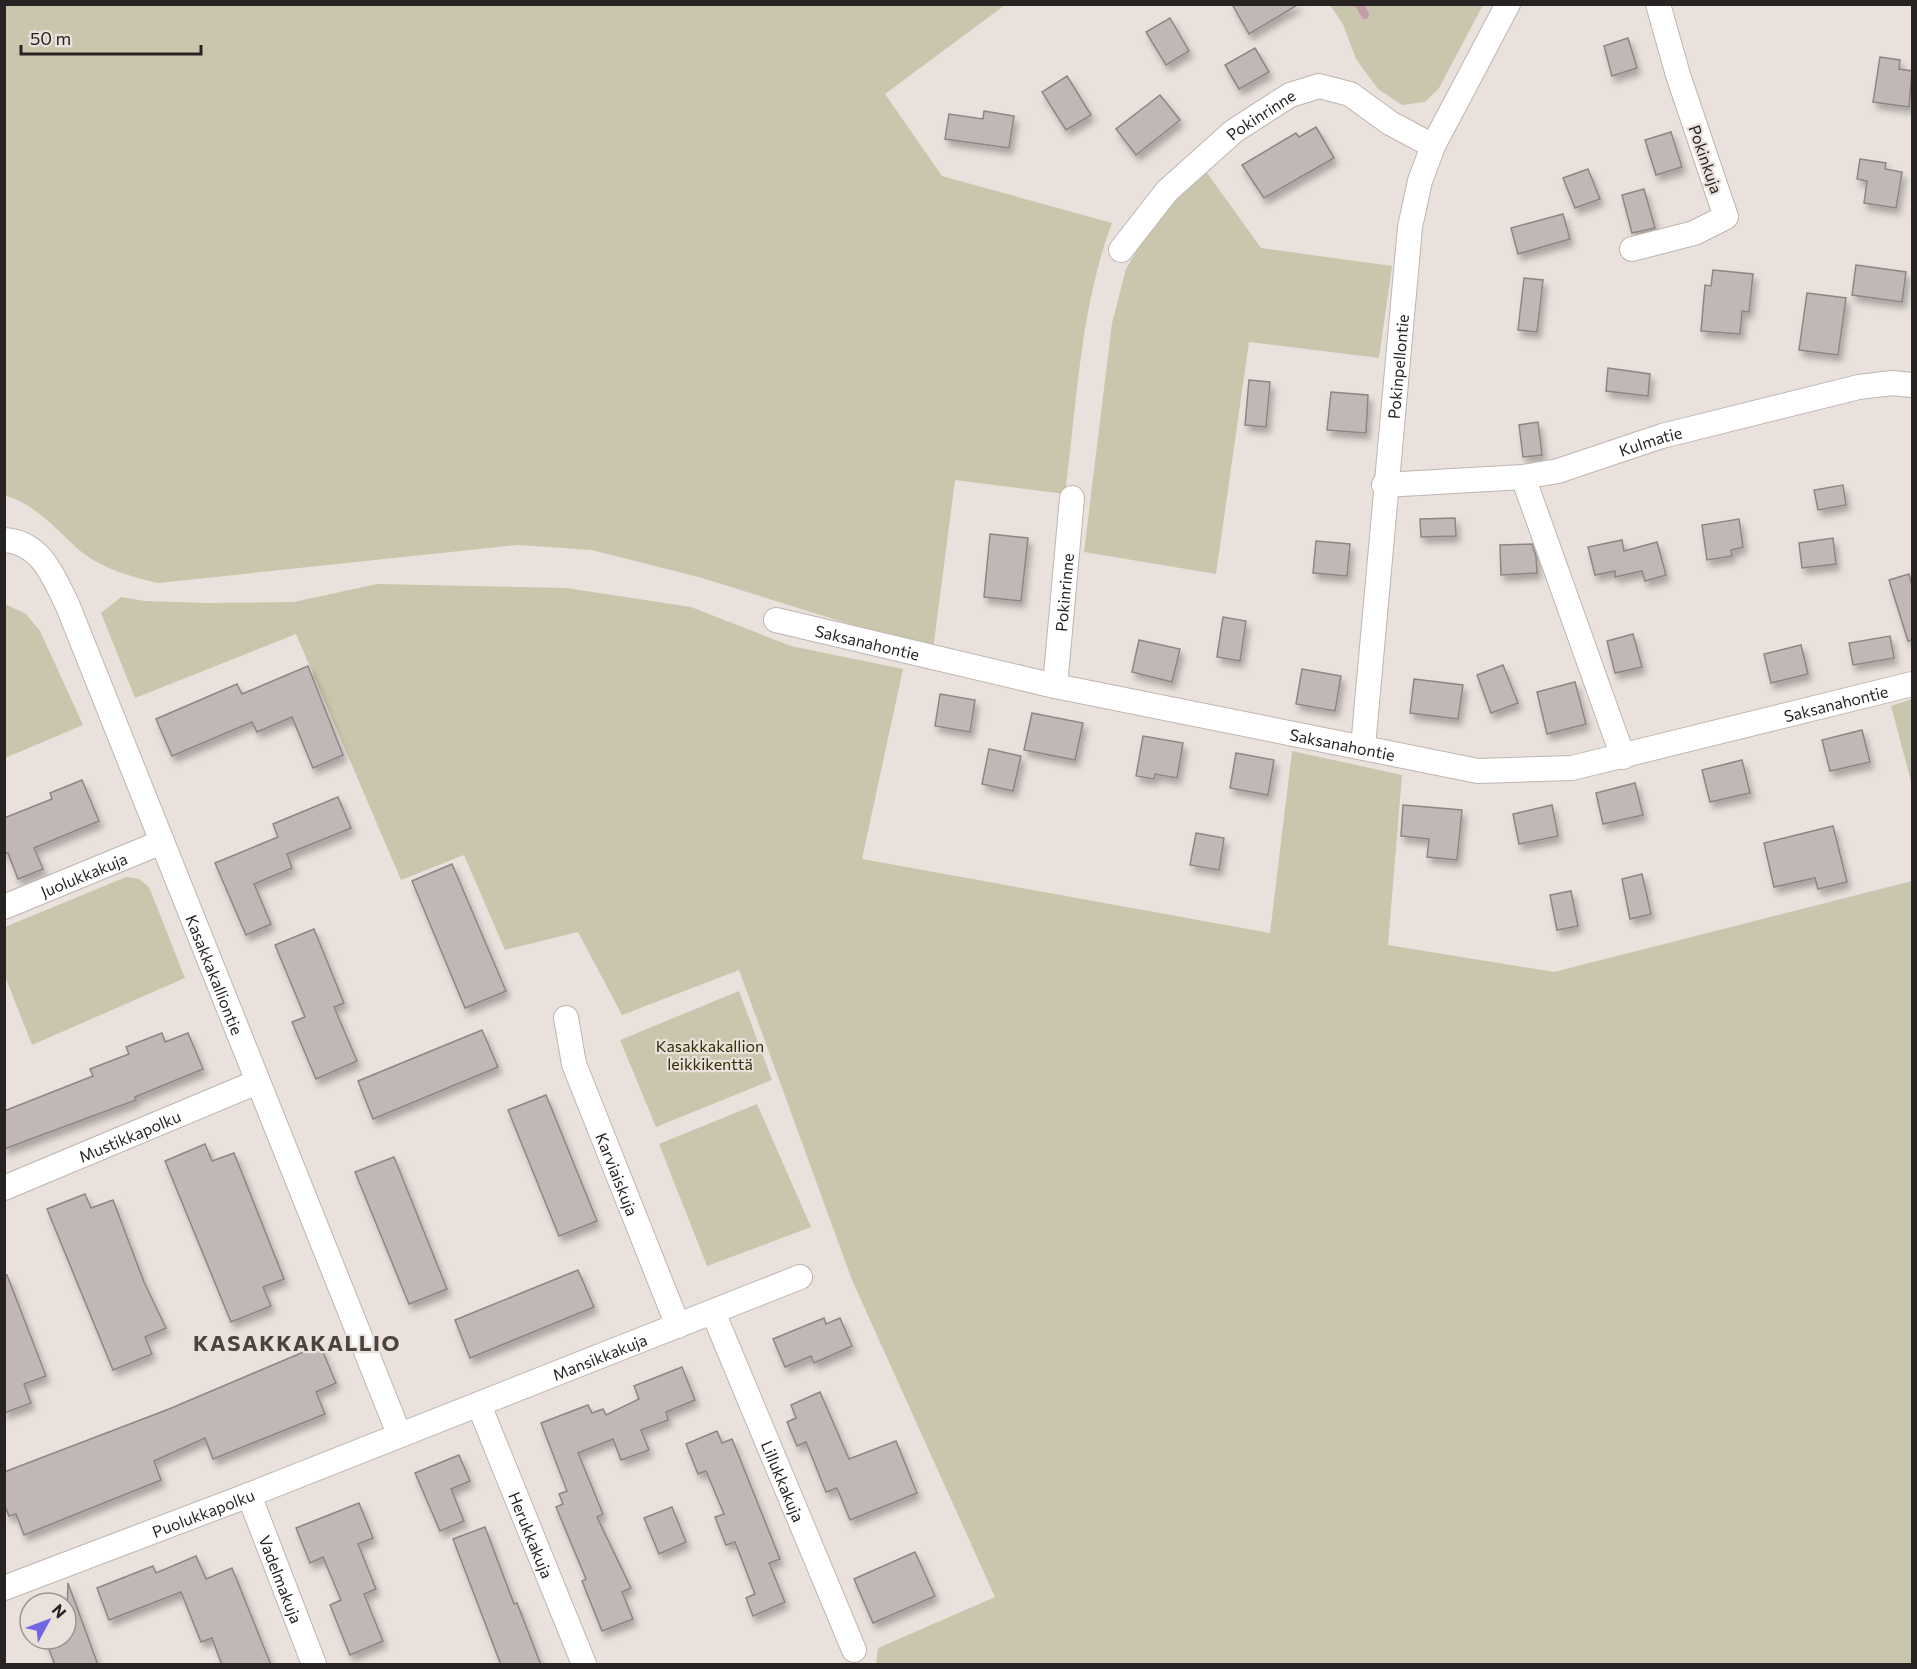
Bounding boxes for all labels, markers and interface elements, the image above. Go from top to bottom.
scale bar [21,18,201,56]
text: 50 m [30,27,71,49]
street label: Pokinrinne [1222,85,1298,143]
street label: Pokinkuja [1685,122,1727,196]
street label: Pokinpellontie [1383,313,1412,420]
street label: Kulmatie [1616,422,1684,459]
street label: Pokinrinne [1050,552,1076,632]
street label: Saksanahontie [813,620,922,663]
street label: Saksanahontie [1782,681,1890,725]
street label: Saksanahontie [1288,724,1397,764]
street label: Juolukkakuja [37,848,130,901]
street label: Kasakkakalliontie [183,912,248,1037]
park label: Kasakkakallion leikkikenttä [656,1036,764,1073]
street label: Mustikkapolku [76,1106,183,1165]
street label: Karviaiskuja [593,1130,643,1218]
district label: KASAKKAKALLIO [193,1329,401,1356]
street label: Mansikkakuja [550,1329,649,1384]
street label: Lillukkakuja [758,1437,809,1524]
street label: Puolukkapolku [149,1484,257,1540]
street label: Herukkakuja [506,1489,558,1581]
street label: Vadelmakuja [256,1532,307,1626]
north arrow [18,1591,78,1651]
text: N [49,1600,71,1622]

